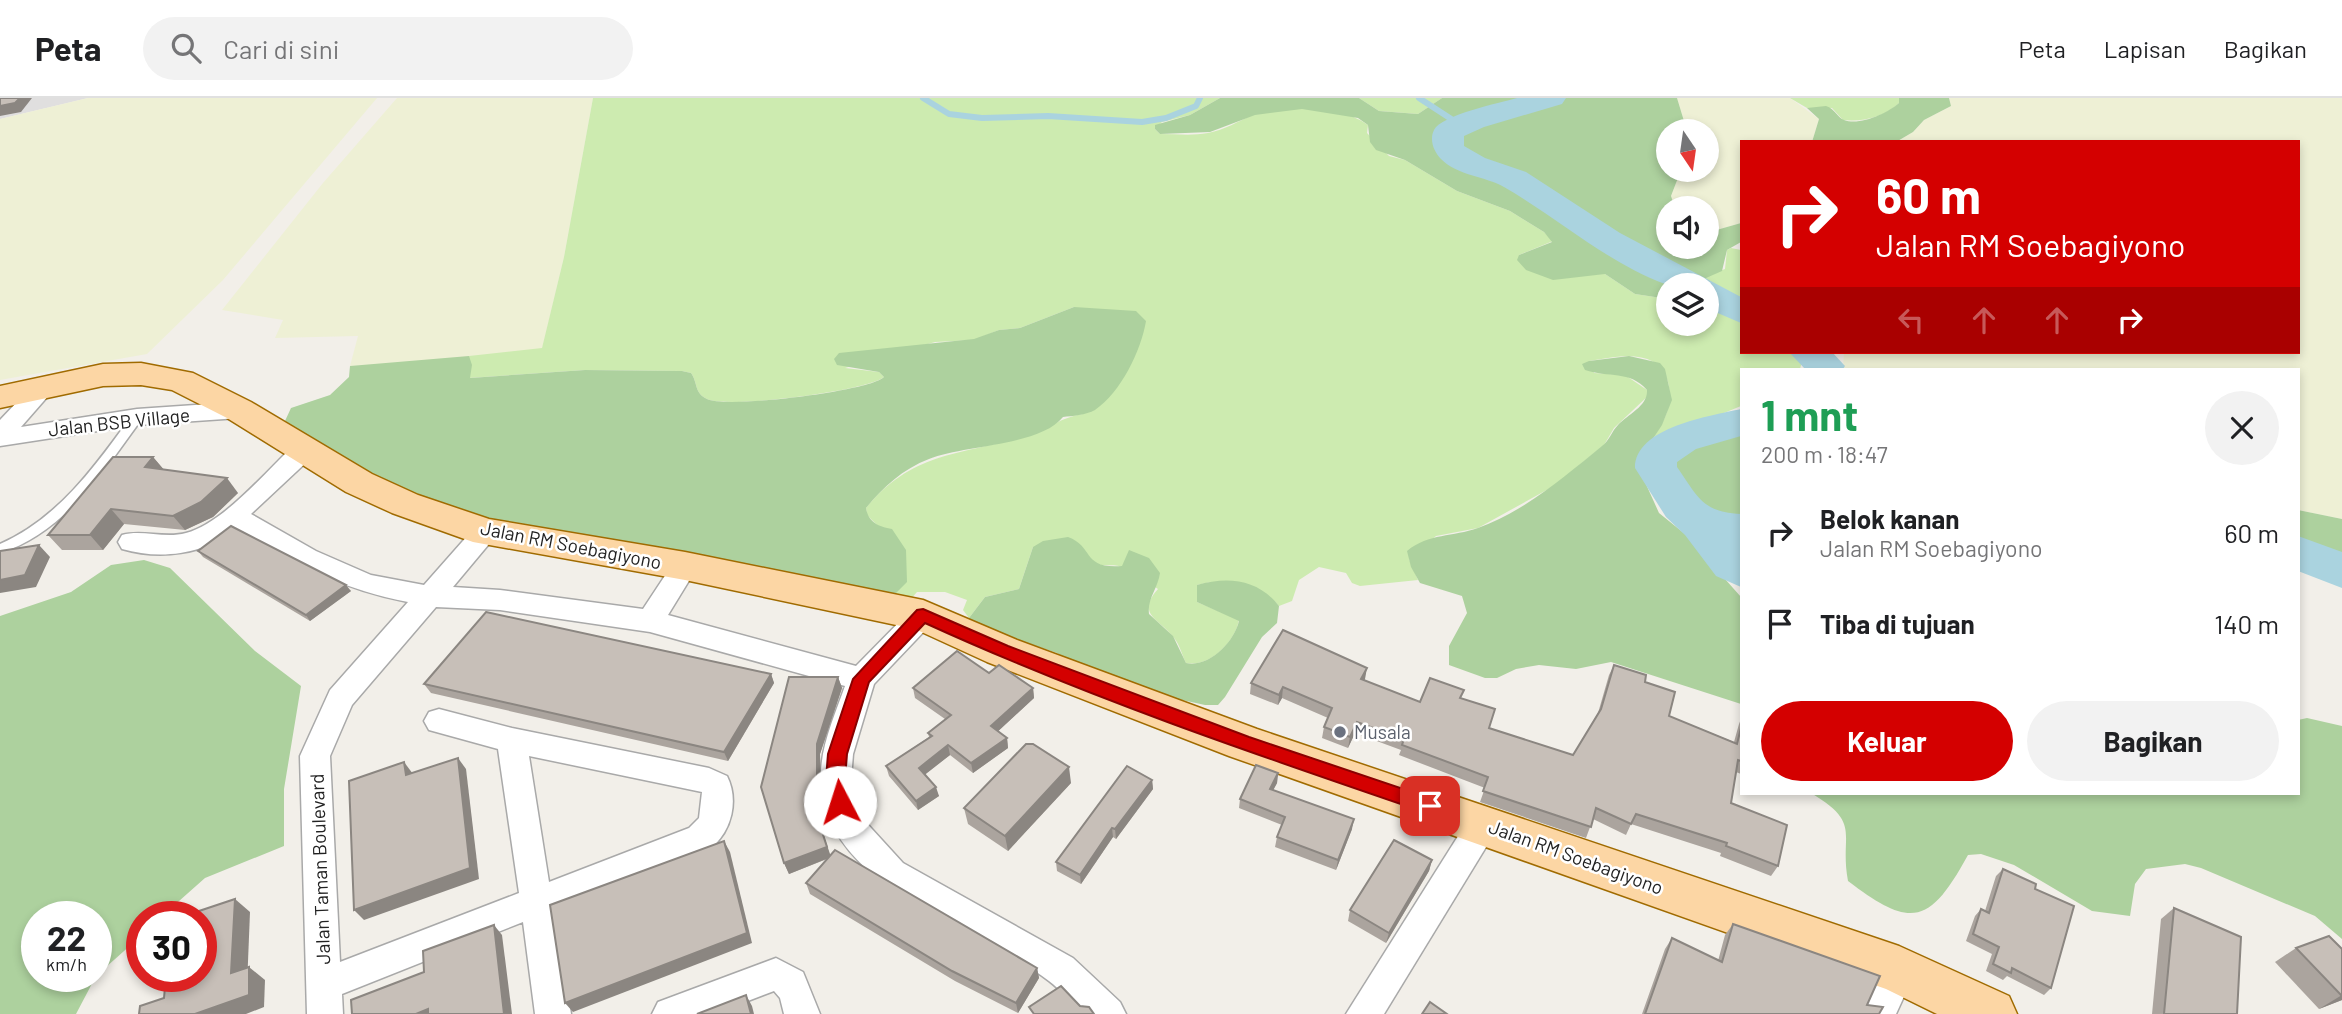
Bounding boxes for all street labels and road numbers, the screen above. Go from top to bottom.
street label: Jalan BSB Village [47,403,191,440]
street label: Jalan RM Soebagiyono [479,516,663,573]
street label: Jalan Taman Boulevard [305,773,334,965]
street label: Jalan RM Soebagiyono [1486,814,1666,899]

